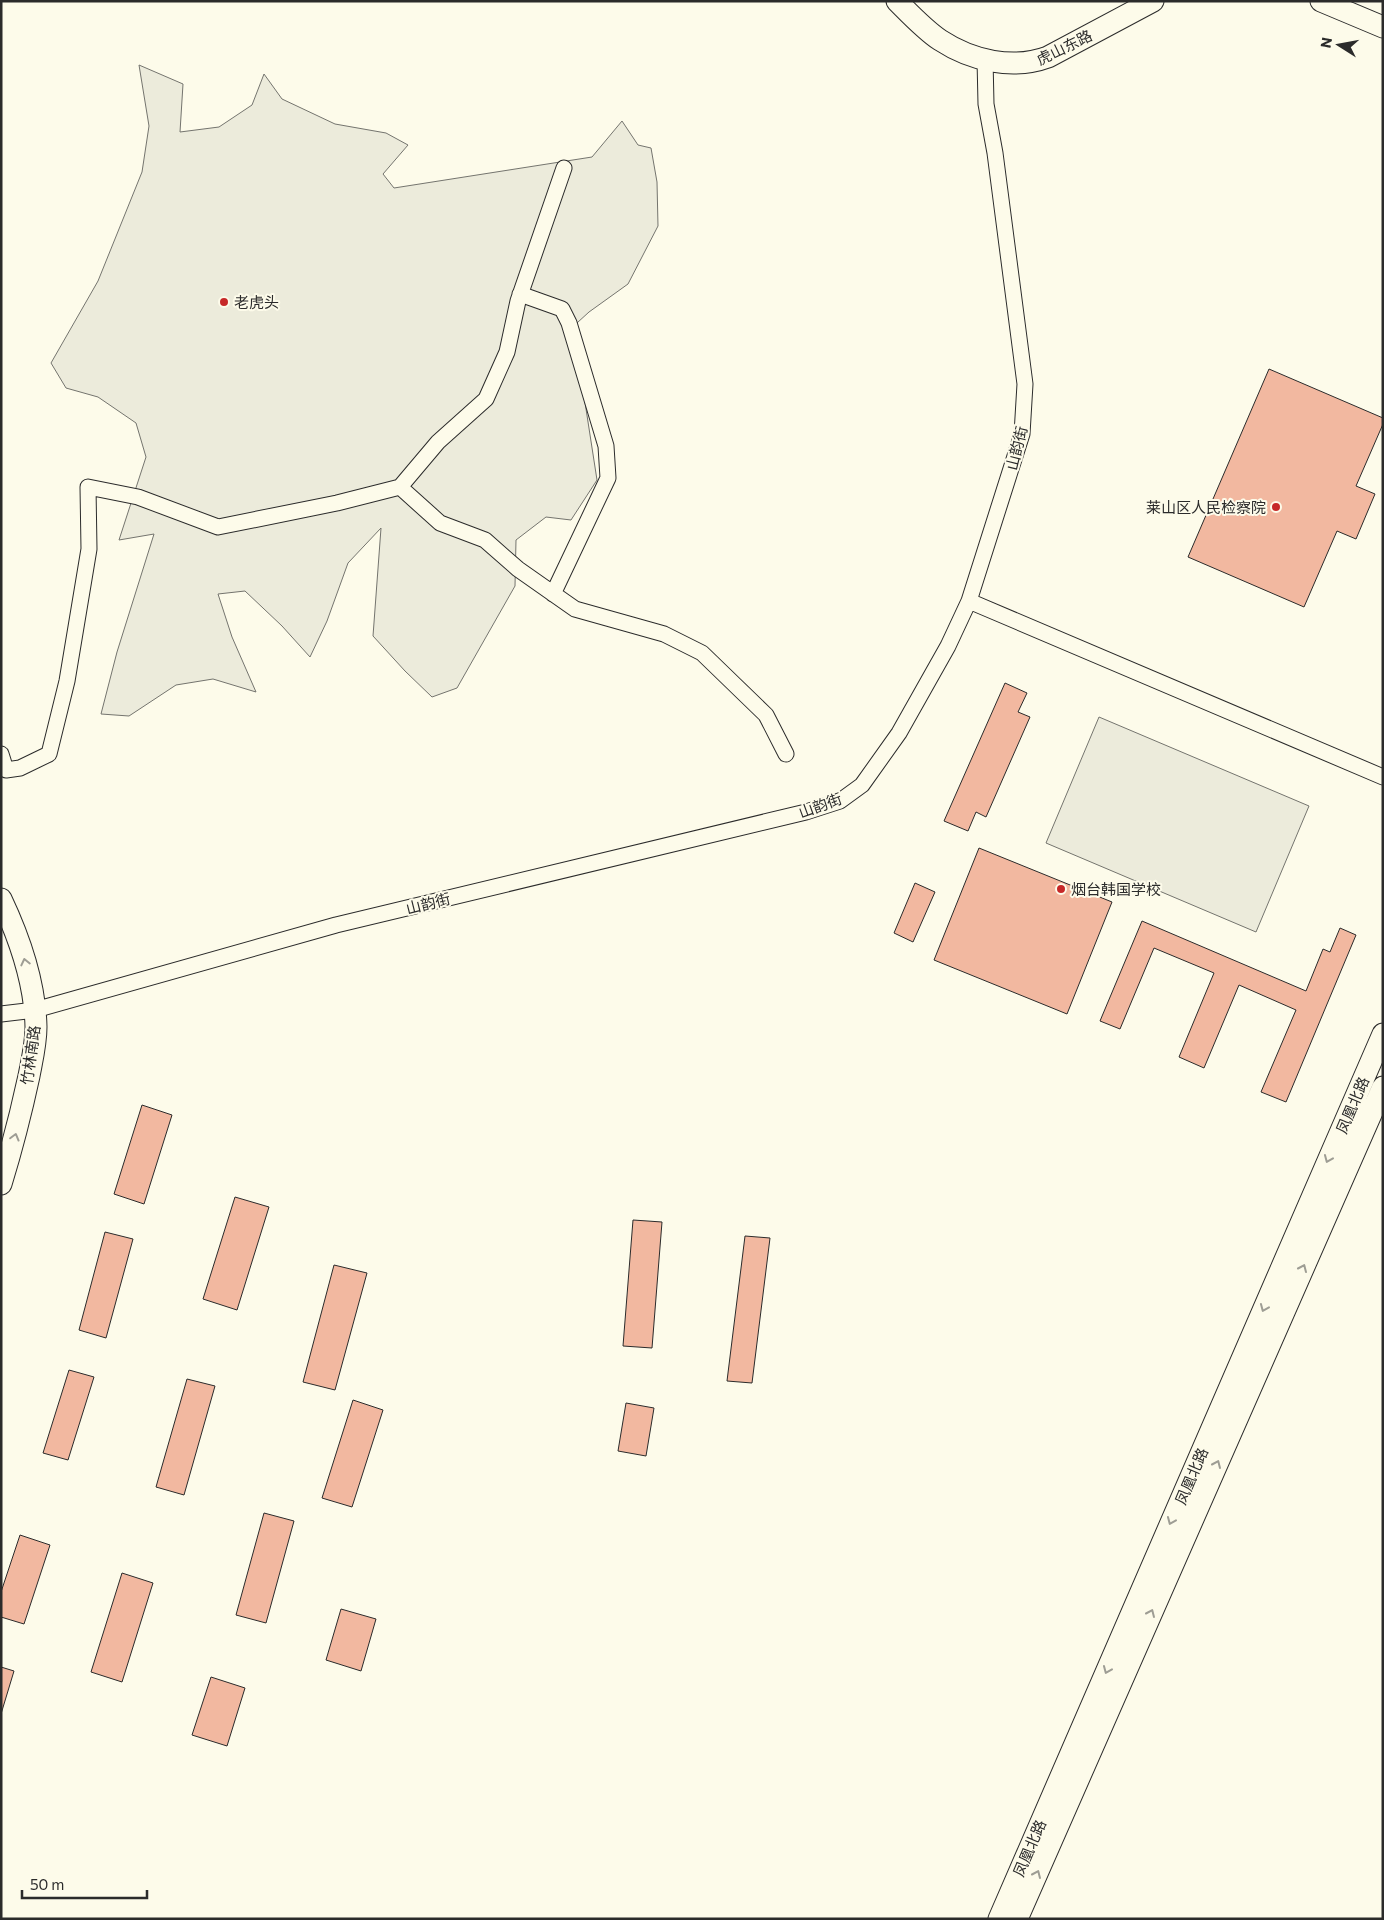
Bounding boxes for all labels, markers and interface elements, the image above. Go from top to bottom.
north arrow [1314,20,1364,70]
street label: 虎山东路 [1033,26,1095,68]
text: N [1316,36,1335,49]
place label: 老虎头 [234,293,279,311]
marker: 老虎头 [218,296,230,308]
street label: 山韵街 [1002,424,1030,472]
place label: 莱山区人民检察院 [1146,498,1266,516]
marker: 莱山区人民检察院 [1270,501,1282,513]
street label: 山韵街 [796,789,844,821]
place label: 烟台韩国学校 [1071,880,1161,898]
marker: 烟台韩国学校 [1055,883,1067,895]
street label: 山韵街 [404,889,452,917]
one-way arrow [20,957,31,966]
street label: 竹林南路 [17,1024,43,1086]
street label: 凤凰北路 [1332,1074,1372,1136]
one-way arrow [9,1133,19,1141]
one-way arrow [1324,1154,1335,1163]
one-way arrow [1297,1264,1308,1273]
one-way arrow [1259,1303,1270,1312]
street label: 凤凰北路 [1171,1445,1211,1507]
one-way arrow [1210,1460,1221,1469]
one-way arrow [1167,1516,1178,1525]
one-way arrow [1145,1609,1156,1618]
one-way arrow [1102,1665,1113,1674]
street label: 凤凰北路 [1009,1817,1049,1879]
scale bar [22,1868,148,1900]
one-way arrow [1030,1870,1041,1879]
text: 50 m [30,1875,64,1893]

